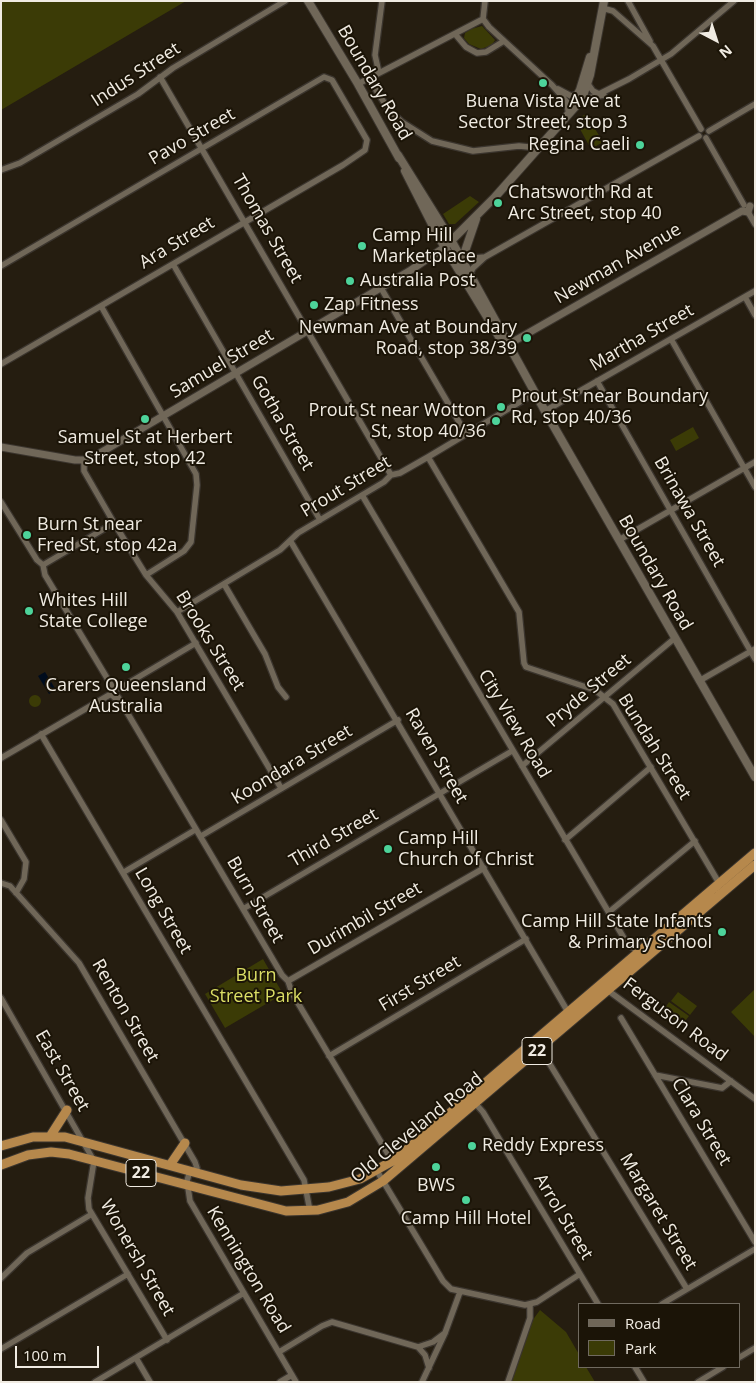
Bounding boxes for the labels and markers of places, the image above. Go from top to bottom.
marker: Buena Vista Ave at Sector Street, stop 3 [537,77,549,89]
place label: Buena Vista Ave at Sector Street, stop 3 [458,91,628,134]
place label: Regina Caeli [528,134,630,156]
marker: Regina Caeli [634,139,646,151]
place label: Chatsworth Rd at Arc Street, stop 40 [508,182,662,224]
marker: Chatsworth Rd at Arc Street, stop 40 [492,197,504,209]
place label: Camp Hill Marketplace [372,225,476,268]
marker: Camp Hill Marketplace [356,240,368,252]
place label: Australia Post [360,270,475,292]
marker: Australia Post [344,275,356,287]
place label: Zap Fitness [324,294,419,316]
marker: Zap Fitness [308,299,320,311]
place label: Newman Ave at Boundary Road, stop 38/39 [299,317,517,359]
marker: Newman Ave at Boundary Road, stop 38/39 [521,332,533,344]
place label: Prout St near Boundary Rd, stop 40/36 [511,386,708,428]
place label: Prout St near Wotton St, stop 40/36 [309,400,486,442]
marker: Prout St near Boundary Rd, stop 40/36 [495,401,507,413]
marker: Samuel St at Herbert Street, stop 42 [139,413,151,425]
marker: Prout St near Wotton St, stop 40/36 [490,415,502,427]
place label: Samuel St at Herbert Street, stop 42 [58,427,232,469]
place label: Burn St near Fred St, stop 42a [37,514,177,556]
marker: Burn St near Fred St, stop 42a [21,529,33,541]
place label: Whites Hill State College [39,590,148,632]
marker: Whites Hill State College [23,605,35,617]
marker: Carers Queensland Australia [120,661,132,673]
place label: Carers Queensland Australia [46,675,206,718]
place label: Camp Hill Church of Christ [398,828,534,871]
marker: Camp Hill Church of Christ [382,843,394,855]
place label: Camp Hill State Infants & Primary School [521,911,712,954]
marker: Camp Hill State Infants & Primary School [716,926,728,938]
place label: Reddy Express [482,1135,604,1157]
marker: Reddy Express [466,1140,478,1152]
marker: BWS [430,1161,442,1173]
place label: BWS [417,1175,455,1197]
marker: Camp Hill Hotel [460,1194,472,1206]
place label: Camp Hill Hotel [401,1208,531,1230]

